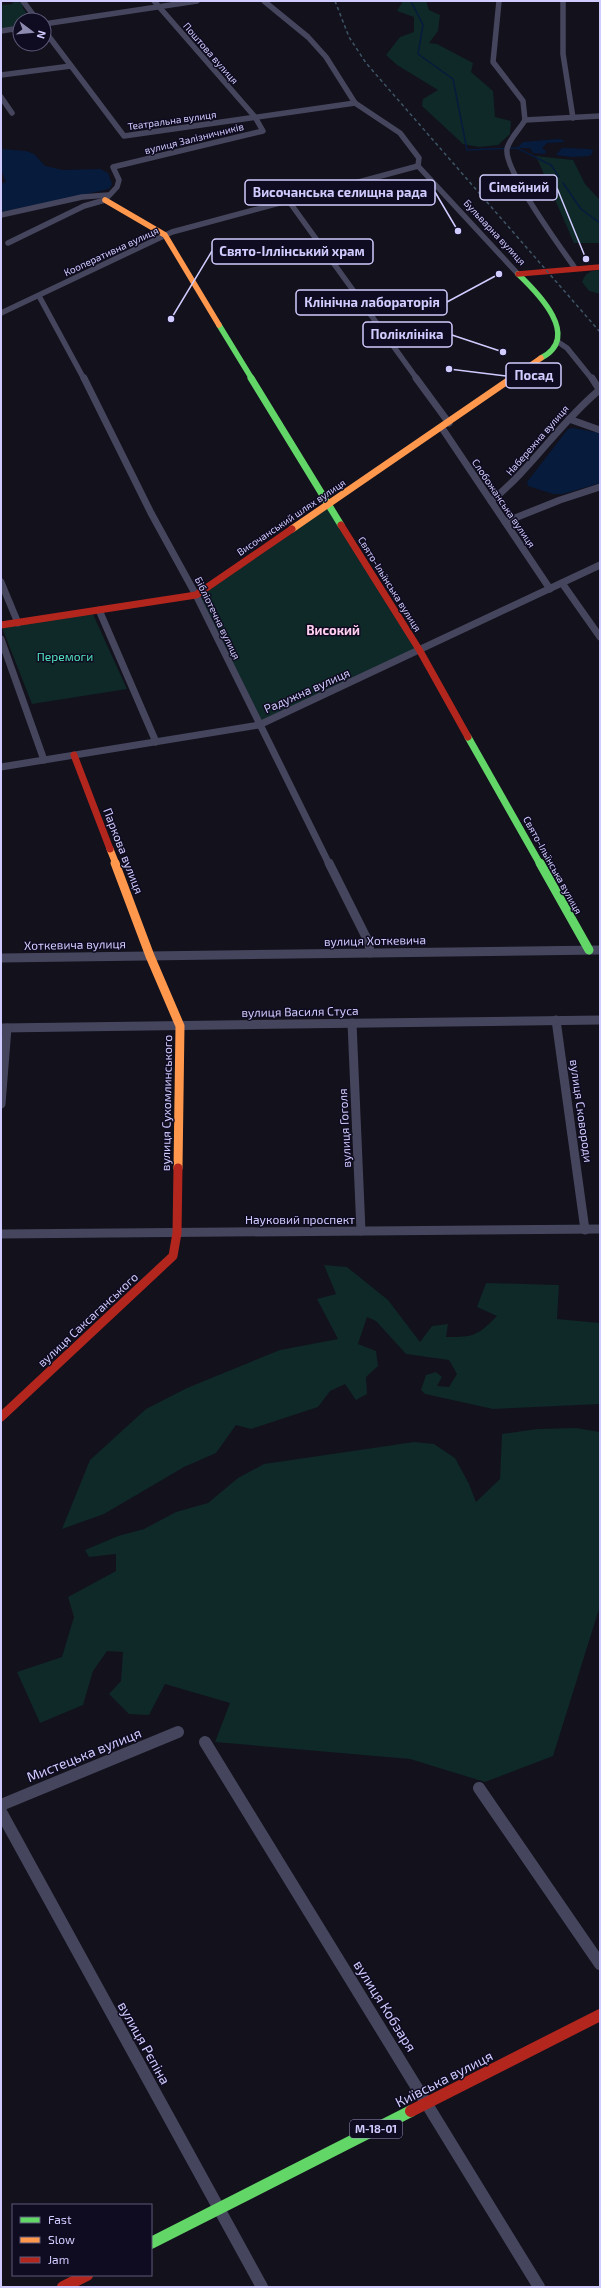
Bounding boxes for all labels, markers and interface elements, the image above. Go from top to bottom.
north arrow [12,12,52,52]
street label: Поштова вулиця [180,20,241,87]
text: N [35,29,49,41]
street label: Театральна вулиця [127,108,217,133]
street label: вулиця Залізничників [143,120,245,157]
callout: Сiмейний [480,175,557,200]
text: Сiмейний [489,179,549,195]
callout: Височанська селищна рада [245,180,435,205]
text: Височанська селищна рада [253,184,427,200]
street label: Бульварна вулиця [461,197,529,268]
street label: Кооперативна вулиця [62,224,161,279]
callout: Свято-Іллінський храм [212,239,373,264]
text: Свято-Іллінський храм [219,243,365,259]
callout: Клінічна лабораторія [296,290,447,315]
text: Клінічна лабораторія [304,294,440,310]
callout: Поліклініка [363,322,452,347]
text: Поліклініка [371,326,443,342]
callout: Посад [506,363,561,388]
text: Посад [515,367,553,383]
street label: Набережна вулиця [503,402,572,478]
street label: Слобожанська вулиця [469,456,538,550]
street label: Височанський шлях вулиця [234,476,348,559]
street label: Свято-Ільїнська вулиця [355,534,424,634]
street label: Бібліотечна вулиця [192,575,243,662]
district label: Високий [306,622,360,638]
park label: Перемоги [37,649,93,663]
street label: Радужна вулиця [261,665,352,716]
street label: Паркова вулиця [100,806,147,896]
street label: Свято-Ільїнська вулиця [520,814,585,916]
street label: вулиця Хоткевича [324,932,426,949]
street label: Хоткевича вулиця [24,936,126,953]
street label: вулиця Василя Стуса [241,1003,359,1020]
street label: вулиця Сухомлинського [158,1035,175,1171]
street label: вулиця Сковороди [567,1058,596,1163]
street label: вулиця Гоголя [335,1088,354,1168]
street label: Науковий проспект [245,1212,355,1227]
street label: вулиця Саксаганського [34,1269,141,1370]
street label: Мистецька вулиця [24,1724,144,1785]
street label: вулиця Кобзаря [351,1957,420,2055]
street label: вулиця Рєпіна [115,1998,174,2087]
street label: Київська вулиця [392,2047,495,2110]
road number: М-18-01 [350,2120,402,2138]
legend [12,2204,152,2276]
text: Fast [48,2212,72,2226]
text: Slow [48,2232,75,2246]
text: Jam [48,2252,69,2266]

